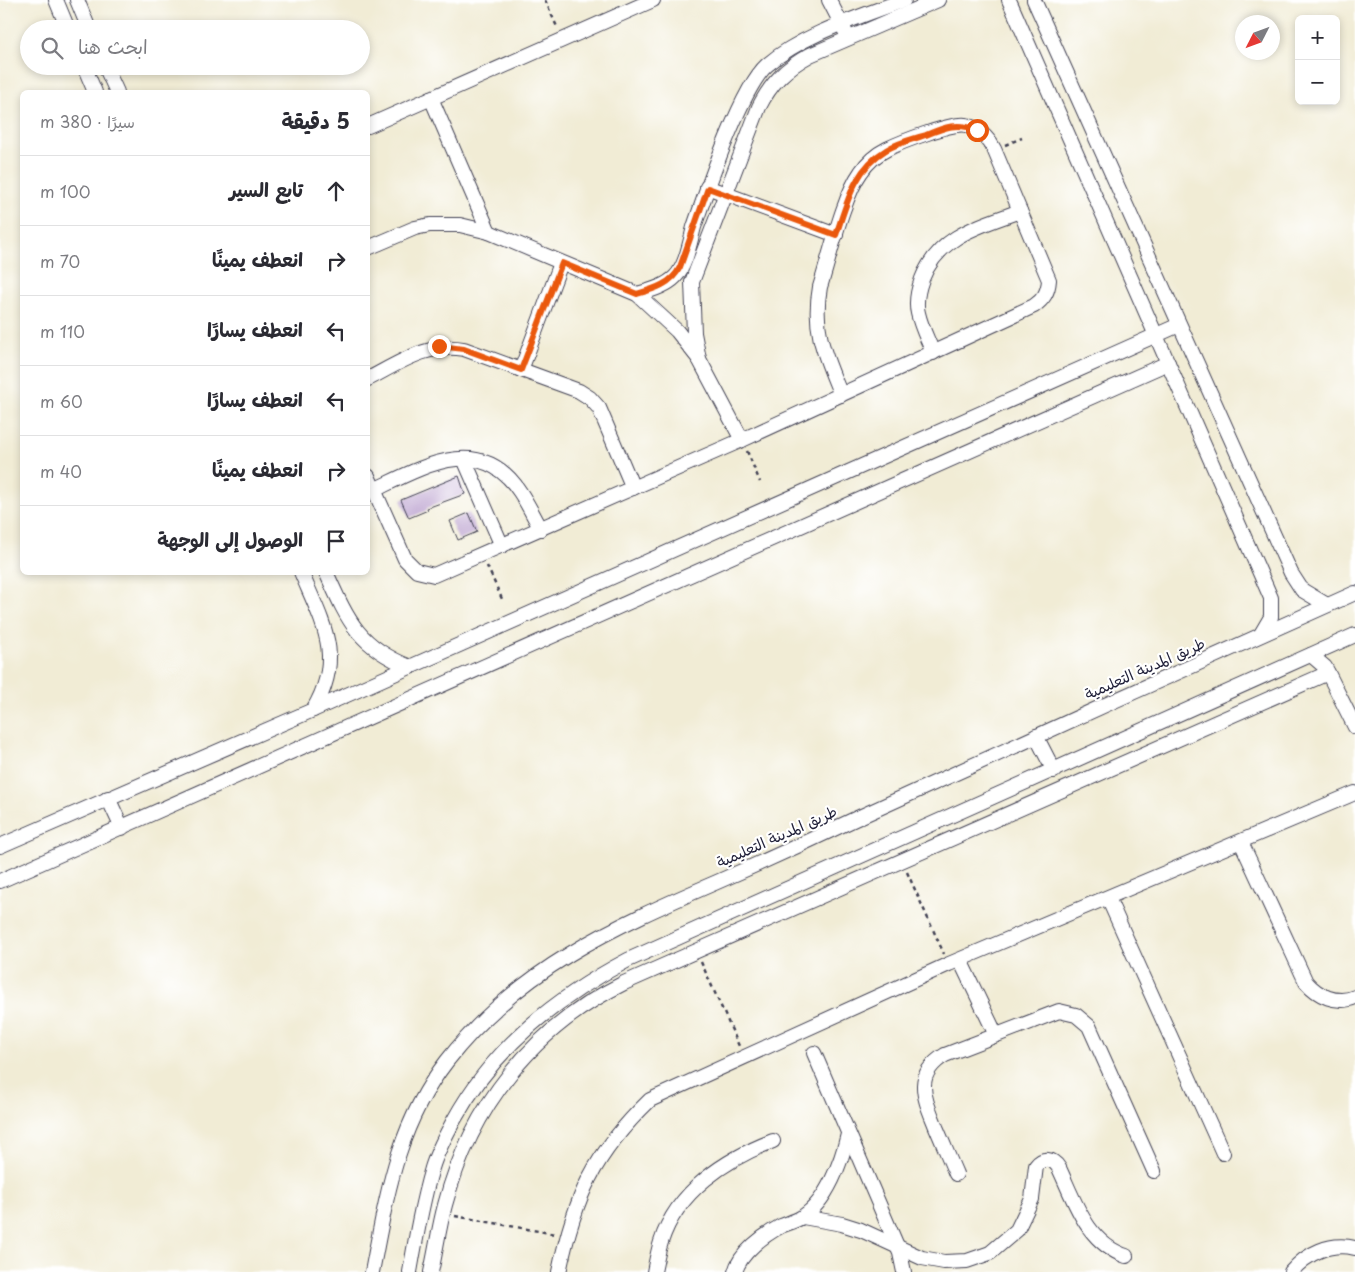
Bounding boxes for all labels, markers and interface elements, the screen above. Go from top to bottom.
north arrow [1235,15,1280,60]
map controls [1295,15,1340,105]
button: + [1295,15,1340,60]
search box [20,20,370,75]
text: ابحث هنا [78,32,148,60]
icon: search [38,34,66,62]
button: − [1295,60,1340,105]
text: 5 دقيقة [281,104,350,136]
text: سيرًا · 380 m [40,109,135,133]
route start [966,119,989,142]
text: تابع السير [229,175,303,203]
icon: ahead [322,177,350,205]
text: 100 m [40,179,90,203]
text: انعطف يمينًا [212,245,303,273]
icon: right [322,247,350,275]
text: 70 m [40,249,80,273]
text: انعطف يسارًا [207,315,303,343]
icon: left [322,317,350,345]
text: 110 m [40,319,85,343]
route end [428,335,451,358]
text: انعطف يسارًا [207,385,303,413]
icon: left [322,387,350,415]
text: 60 m [40,389,83,413]
text: انعطف يمينًا [212,455,303,483]
icon: right [322,457,350,485]
text: 40 m [40,459,82,483]
text: الوصول إلى الوجهة [157,525,303,553]
icon: arrive [322,527,350,555]
street label: طريق المدينة التعليمية [1081,631,1208,704]
street label: طريق المدينة التعليمية [713,799,840,872]

